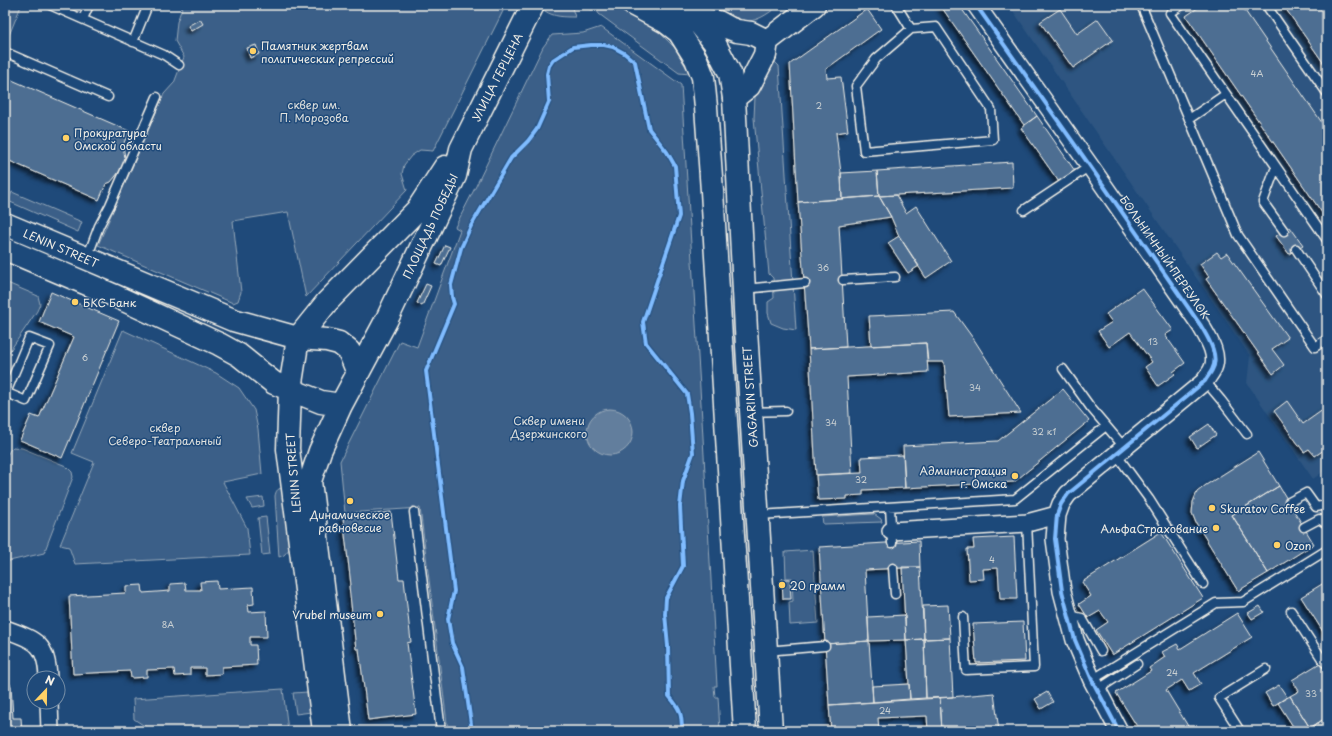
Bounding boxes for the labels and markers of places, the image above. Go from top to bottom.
place label: Памятник жертвам политических репрессий [261,37,394,67]
marker: Памятник жертвам политических репрессий [248,46,258,56]
place label: Прокуратура Омской области [74,124,162,154]
marker: Прокуратура Омской области [61,133,71,143]
place label: БКС Банк [83,294,137,311]
marker: БКС Банк [70,297,80,307]
place label: Администрация г. Омска [920,462,1007,492]
marker: Администрация г. Омска [1010,471,1020,481]
marker: Динамическое равновесие [345,496,355,506]
place label: Skuratov Coffee [1220,500,1305,517]
marker: Skuratov Coffee [1207,503,1217,513]
place label: Динамическое равновесие [309,506,390,536]
place label: АльфаСтрахование [1101,520,1208,537]
marker: АльфаСтрахование [1211,523,1221,533]
place label: Ozon [1285,537,1311,554]
marker: Ozon [1272,540,1282,550]
place label: 20 грамм [790,577,845,594]
marker: 20 грамм [777,580,787,590]
place label: Vrubel museum [292,606,372,623]
marker: Vrubel museum [375,609,385,619]

